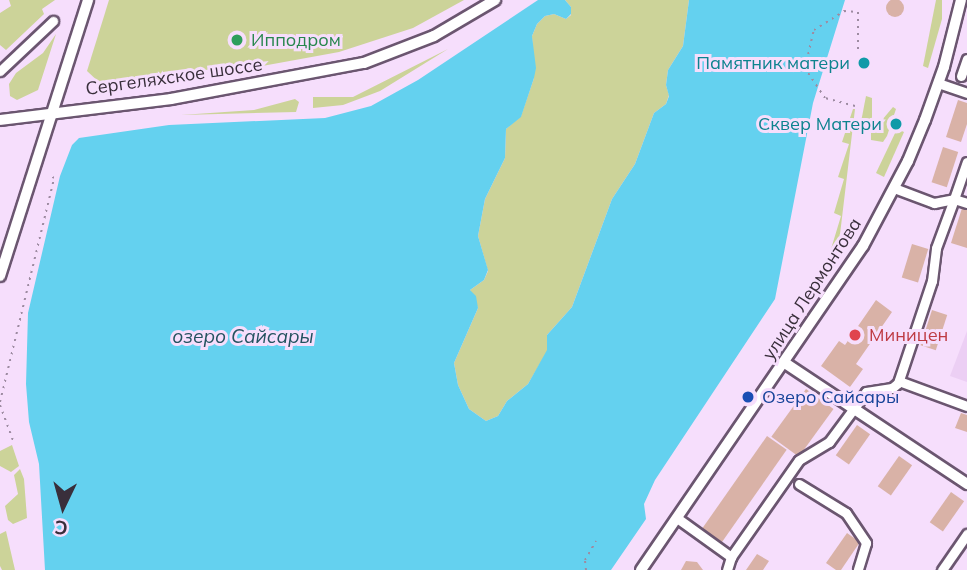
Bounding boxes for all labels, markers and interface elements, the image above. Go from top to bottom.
place label: Ипподром [251,29,341,51]
marker: Ипподром [229,32,245,48]
place label: Памятник матери [696,52,850,74]
street label: Сергеляхское шоссе [84,54,264,100]
marker: Памятник матери [856,55,872,71]
place label: Сквер Матери [758,113,882,135]
marker: Сквер Матери [888,116,904,132]
street label: улица Лермонтова [758,214,866,364]
place label: Миницен [869,324,948,346]
water label: озеро Сайсары [172,326,314,348]
marker: Миницен [847,327,863,343]
place label: Озеро Сайсары [762,386,899,408]
marker: Озеро Сайсары [740,389,756,405]
north arrow [28,472,98,542]
text: С [54,515,69,540]

